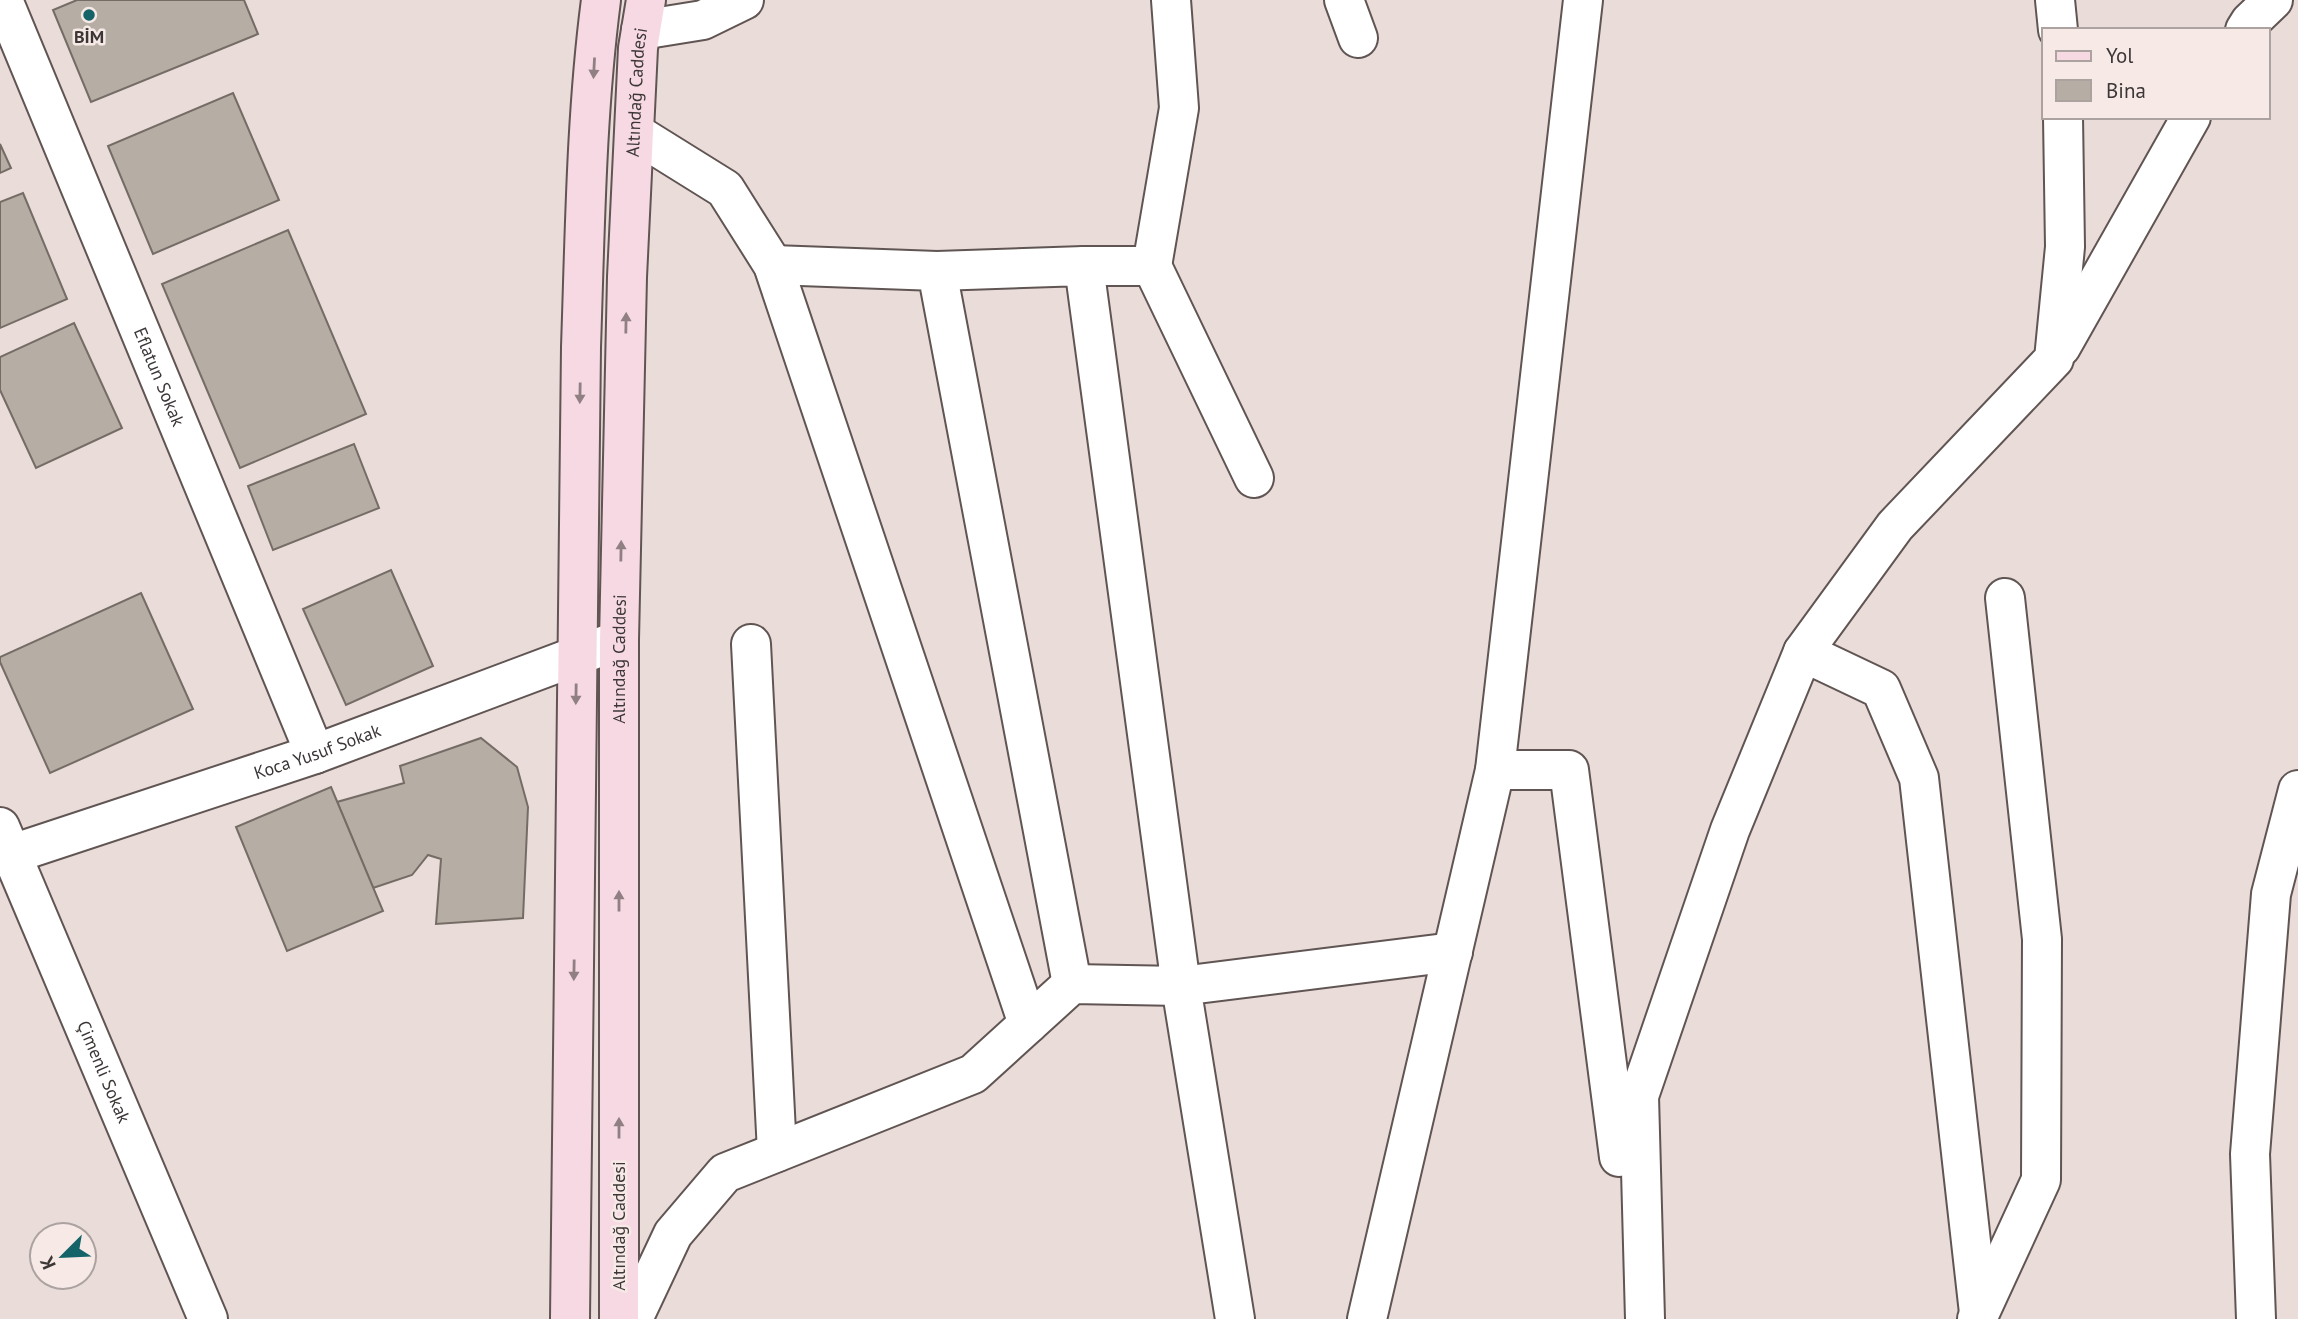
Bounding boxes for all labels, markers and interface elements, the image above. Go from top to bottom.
marker: BİM [81,7,97,23]
place label: BİM [74,25,104,48]
street label: Altındağ Caddesi [621,26,652,158]
legend [2042,28,2270,119]
text: Yol [2106,42,2133,69]
one-way arrow [588,57,599,79]
text: Bina [2106,77,2146,104]
one-way arrow [621,312,632,334]
street label: Eflatun Sokak [129,324,190,430]
one-way arrow [575,382,586,404]
one-way arrow [615,540,627,562]
street label: Altındağ Caddesi [607,594,631,724]
one-way arrow [570,683,582,705]
street label: Koca Yusuf Sokak [251,718,384,784]
one-way arrow [613,890,625,912]
one-way arrow [568,960,580,982]
street label: Çimenli Sokak [72,1017,136,1127]
one-way arrow [613,1117,625,1139]
street label: Altındağ Caddesi [607,1161,630,1291]
north arrow [28,1221,98,1291]
text: K [34,1252,61,1273]

